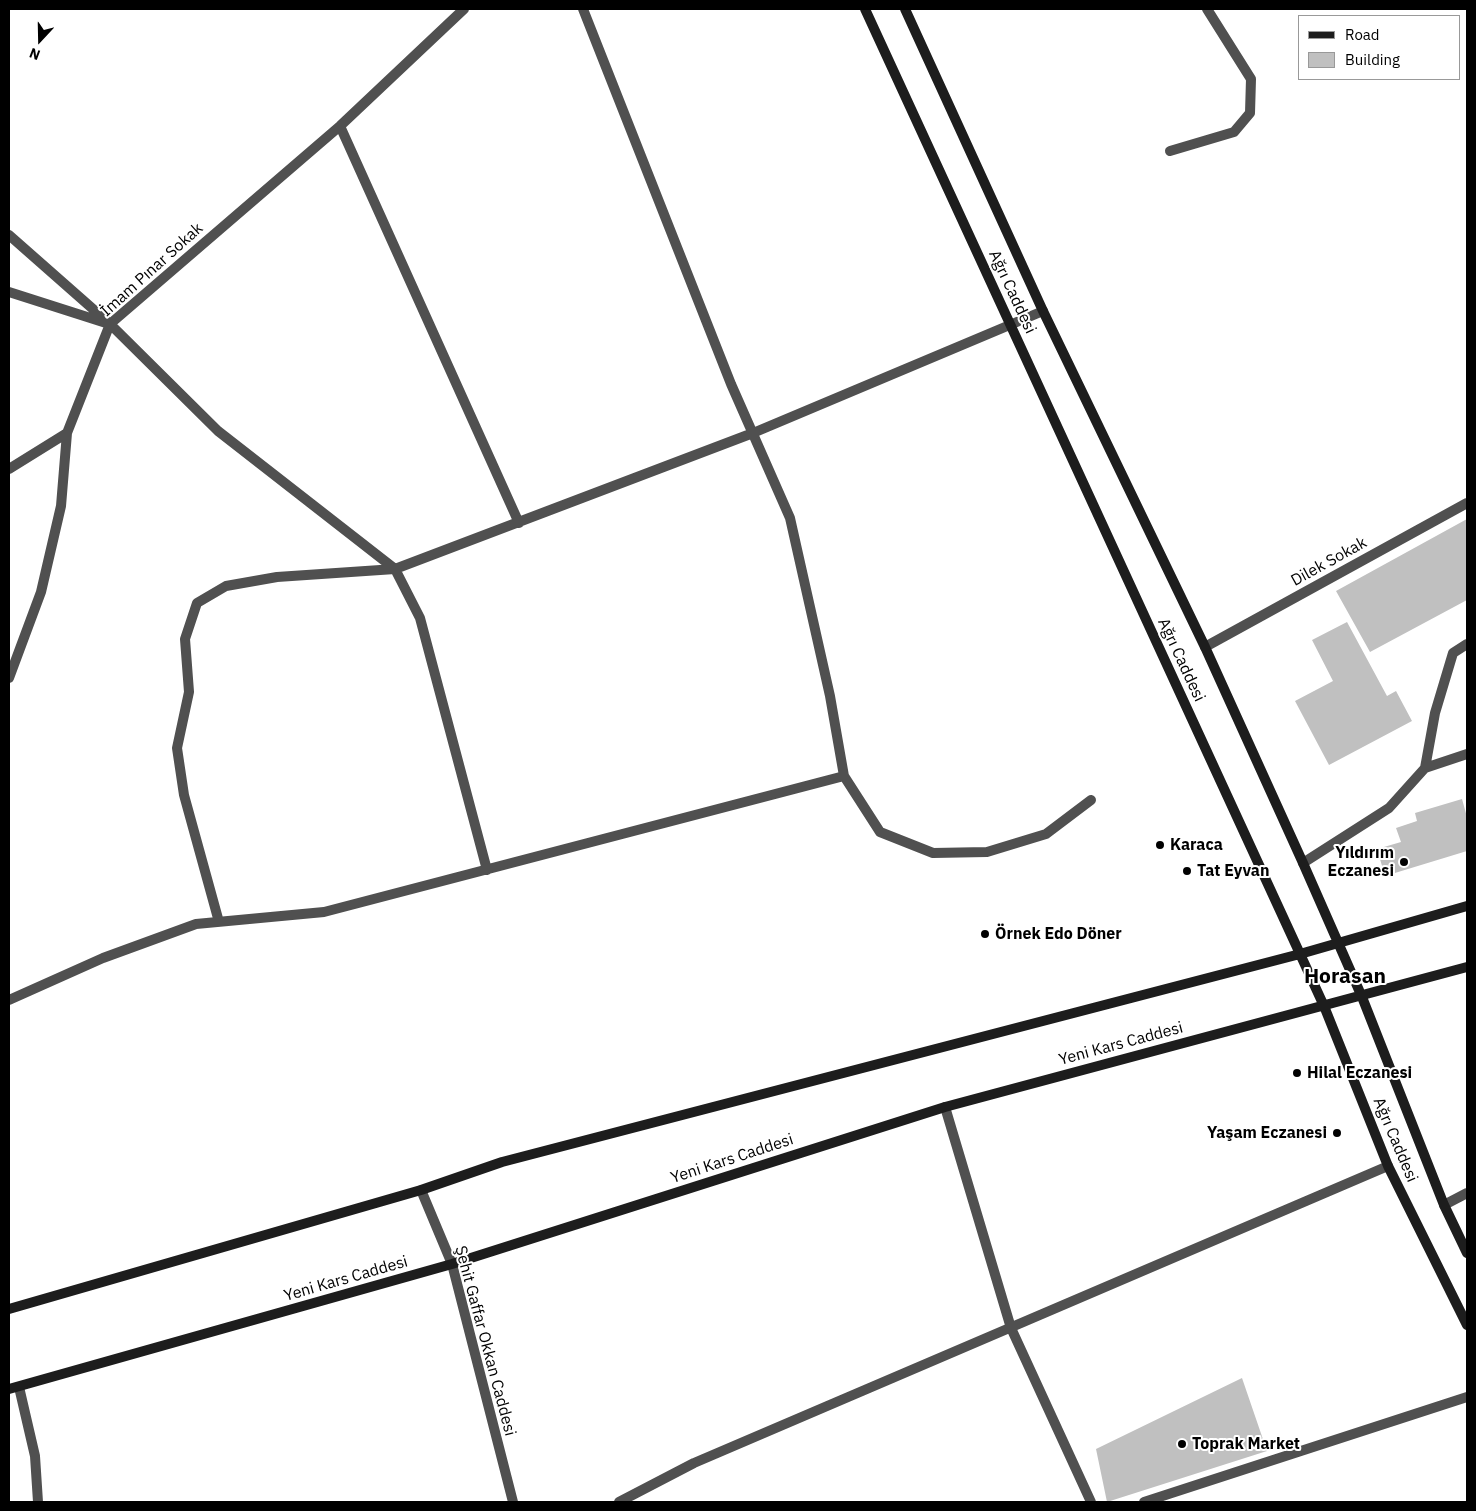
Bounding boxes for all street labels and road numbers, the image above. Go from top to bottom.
street label: İmam Pınar Sokak [97,219,207,321]
street label: Ağrı Caddesi [984,247,1040,337]
street label: Dilek Sokak [1288,533,1370,591]
street label: Ağrı Caddesi [1153,615,1209,705]
street label: Yeni Kars Caddesi [1057,1018,1185,1070]
street label: Ağrı Caddesi [1369,1095,1421,1185]
street label: Yeni Kars Caddesi [668,1130,796,1188]
street label: Şehit Gaffar Okkan Caddesi [450,1244,520,1438]
street label: Yeni Kars Caddesi [282,1252,410,1306]

